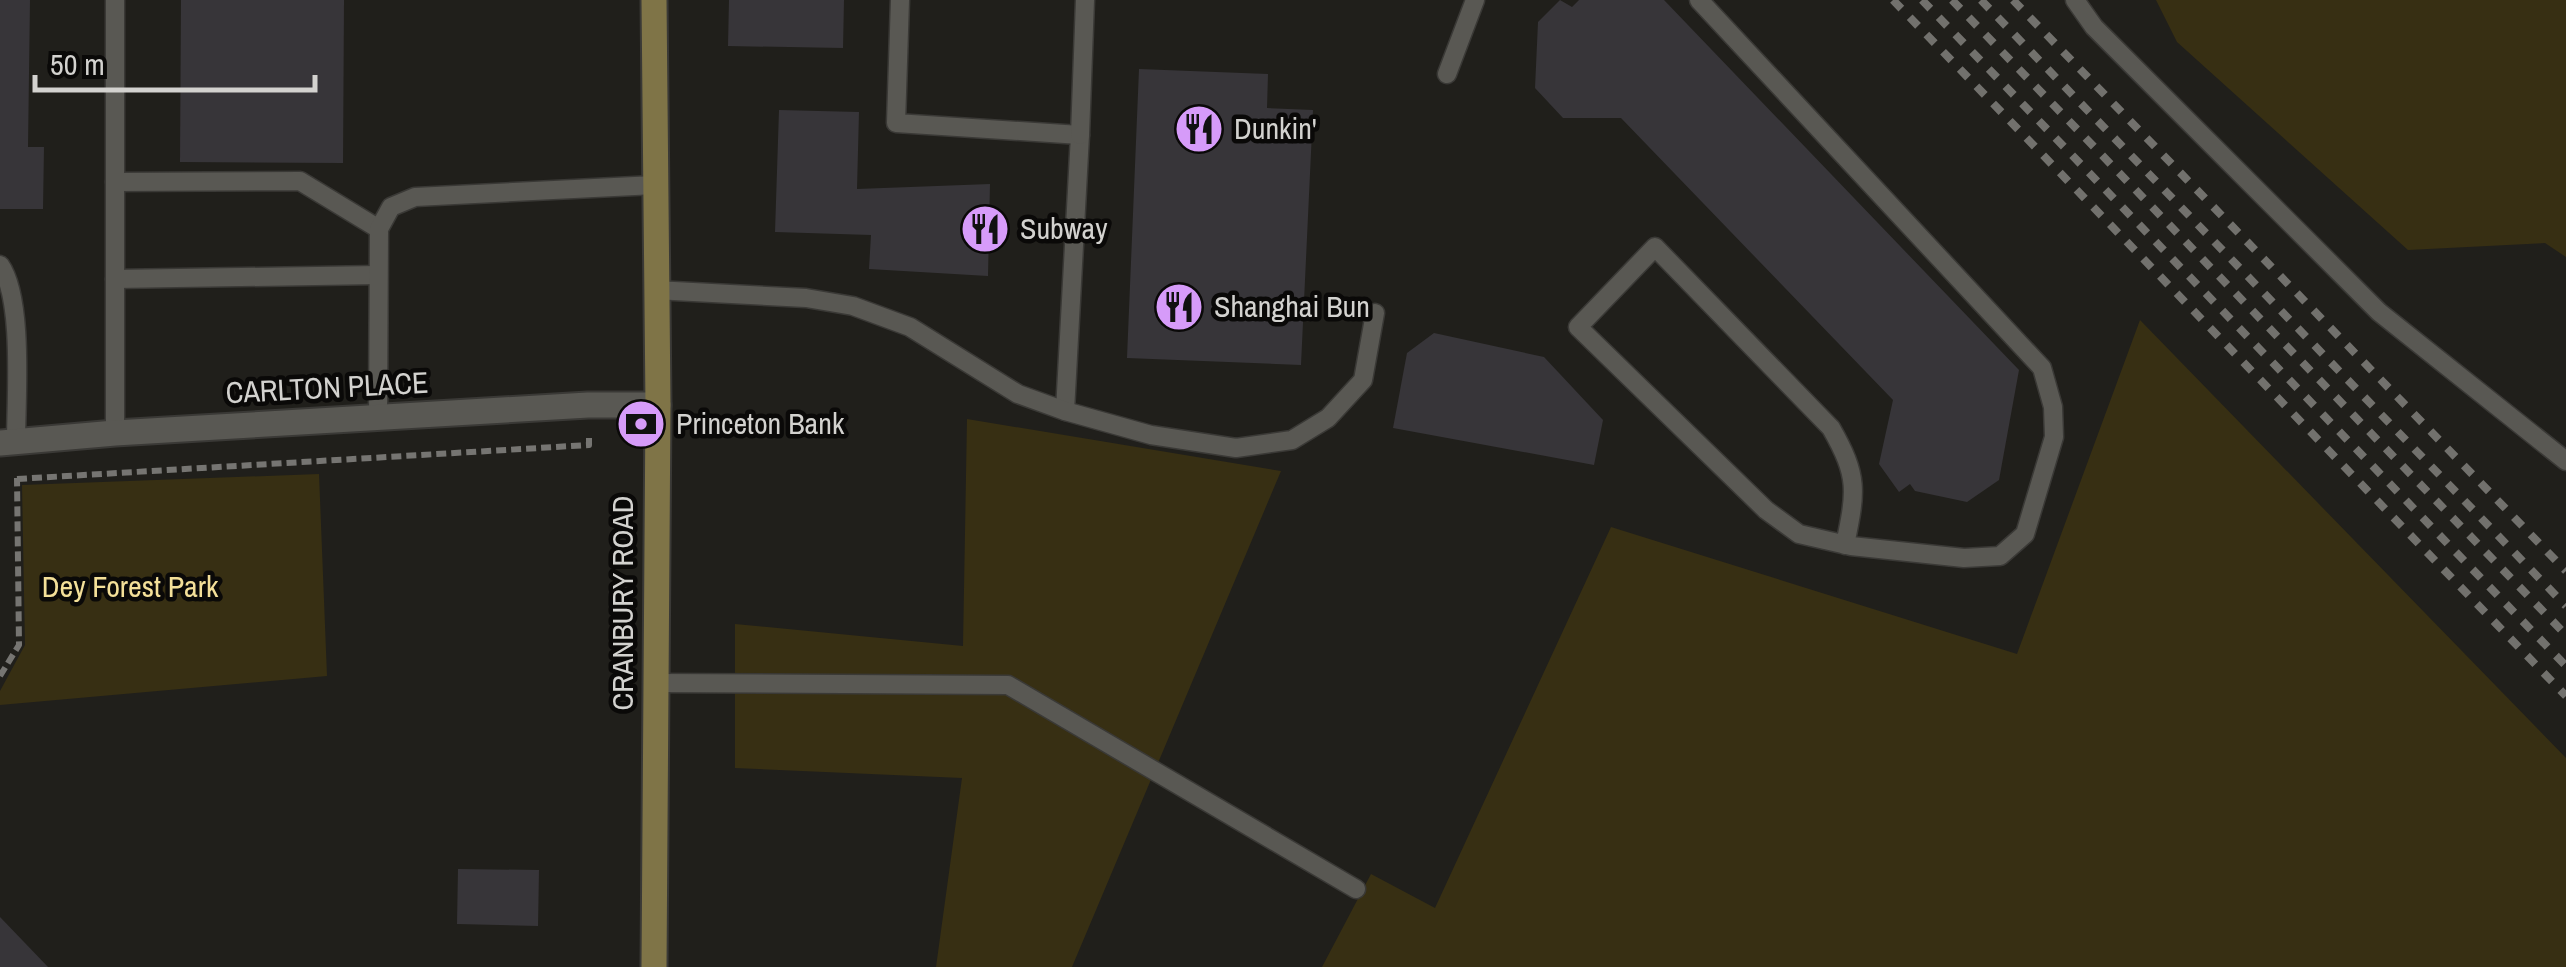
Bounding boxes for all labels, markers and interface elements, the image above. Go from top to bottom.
scale bar [35,30,315,92]
text: 50 m [50,44,105,84]
restaurant icon: Dunkin' [1173,103,1225,155]
place label: Dunkin' [1234,108,1317,148]
restaurant icon: Subway [959,203,1011,255]
place label: Subway [1020,208,1108,248]
restaurant icon: Shanghai Bun [1153,281,1205,333]
place label: Shanghai Bun [1214,286,1370,326]
street label: CARLTON PLACE [225,362,429,412]
bank icon: Princeton Bank [615,398,667,450]
place label: Princeton Bank [676,403,845,443]
street label: CRANBURY ROAD [602,495,642,711]
park label: Dey Forest Park [42,566,219,606]

